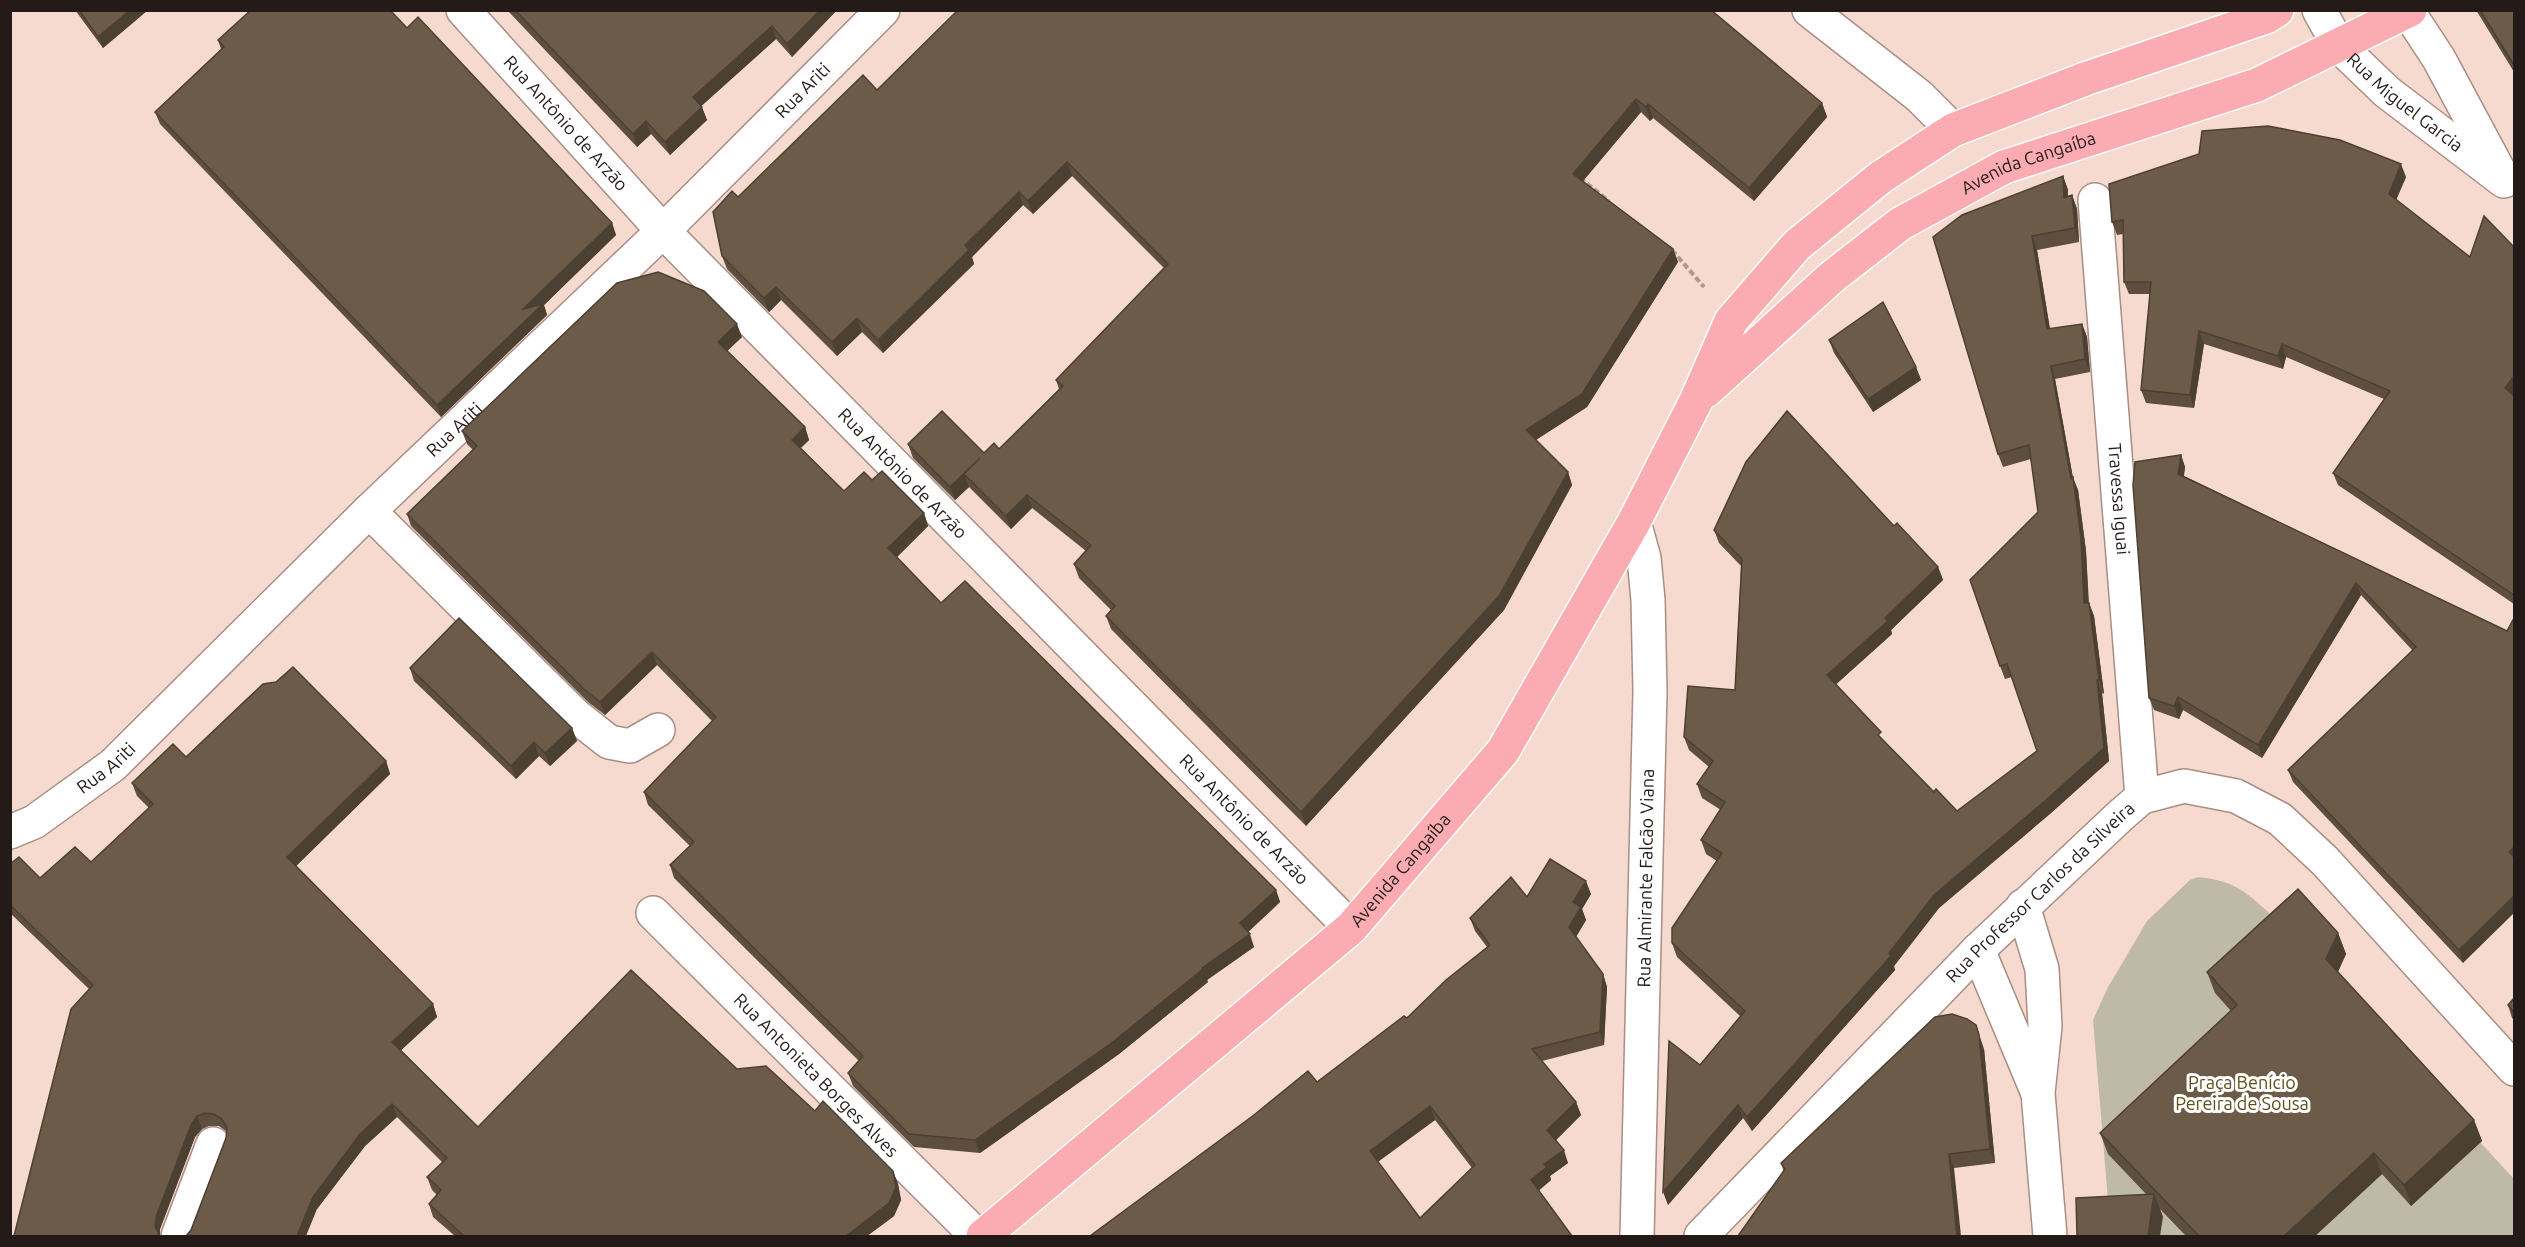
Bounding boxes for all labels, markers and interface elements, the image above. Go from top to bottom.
street label: Rua Miguel Garcia [2343,48,2467,155]
street label: Rua Antônio de Arzão [500,51,633,194]
street label: Rua Ariti [770,58,833,122]
street label: Avenida Cangaíba [1957,127,2098,198]
street label: Rua Ariti [422,398,486,460]
street label: Rua Antônio de Arzão [835,404,972,542]
street label: Travessa Iguai [2105,442,2134,556]
street label: Rua Ariti [72,738,139,797]
street label: Rua Antônio de Arzão [1176,750,1313,888]
street label: Rua Almirante Falcão Viana [1633,768,1657,988]
street label: Rua Professor Carlos da Silveira [1941,797,2138,986]
street label: Avenida Cangaíba [1346,809,1454,930]
street label: Rua Antonieta Borges Alves [730,989,903,1161]
park label: Praça Benício Pereira de Sousa [2175,1072,2309,1113]

